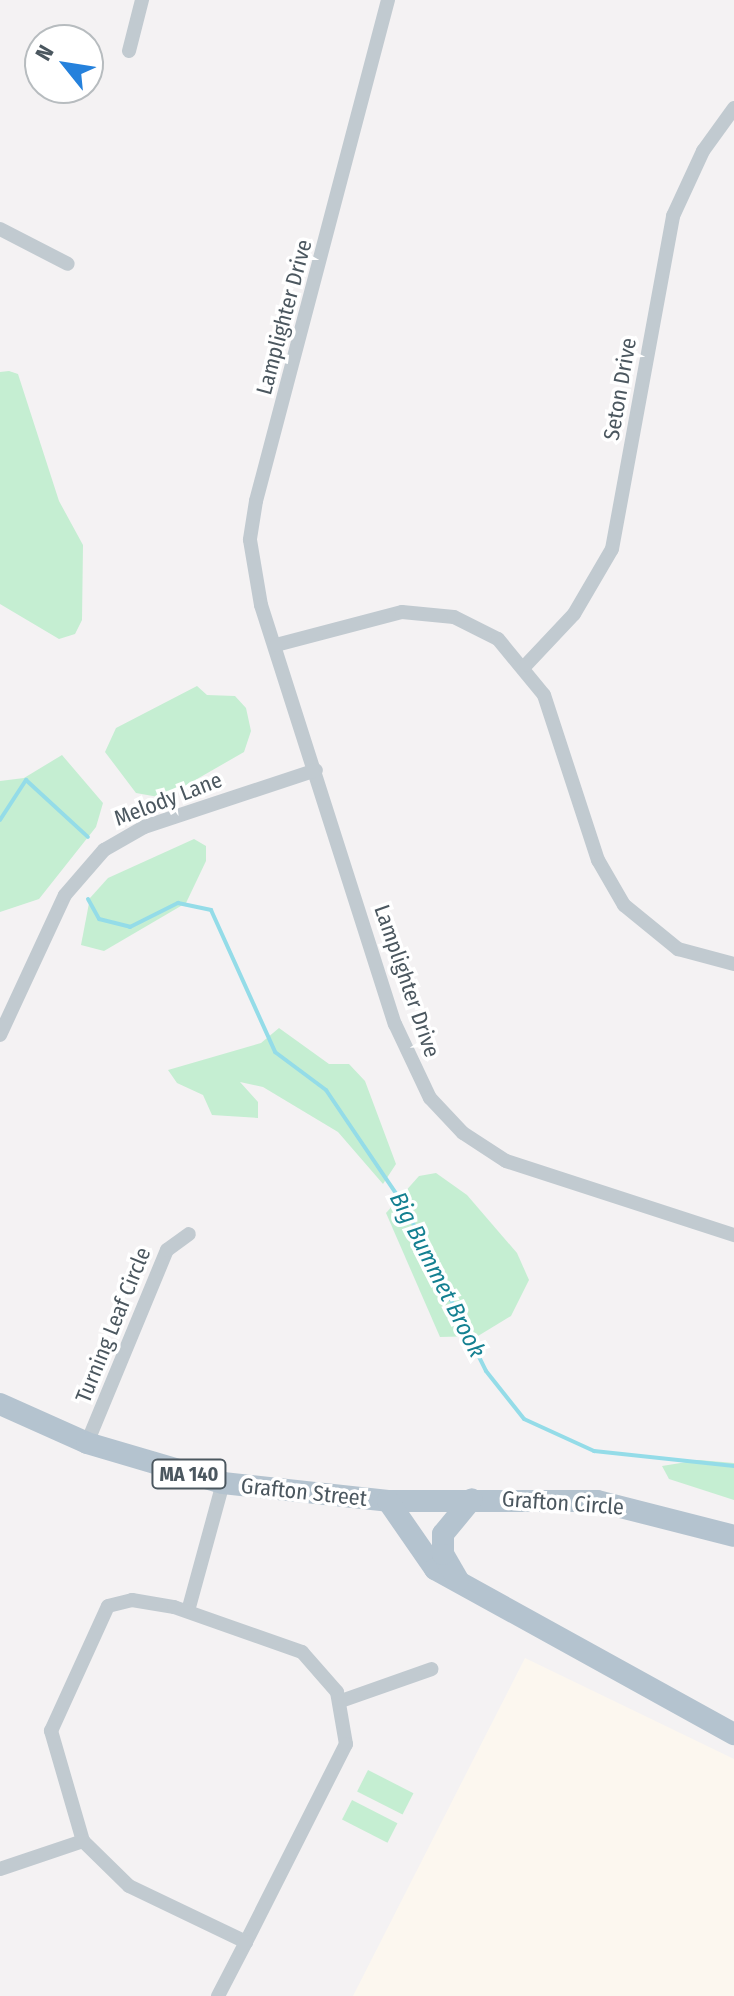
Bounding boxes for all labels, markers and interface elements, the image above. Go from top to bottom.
north arrow [24,24,104,104]
text: N [30,40,60,65]
street label: Lamplighter Drive [251,237,317,397]
street label: Seton Drive [598,336,642,442]
street label: Melody Lane [110,766,226,832]
street label: Lamplighter Drive [369,901,445,1061]
water label: Big Bummet Brook [383,1187,491,1363]
street label: Turning Leaf Circle [70,1244,156,1406]
road number: MA 140 [151,1458,227,1490]
street label: Grafton Street [240,1472,368,1512]
street label: Grafton Circle [501,1486,625,1520]

